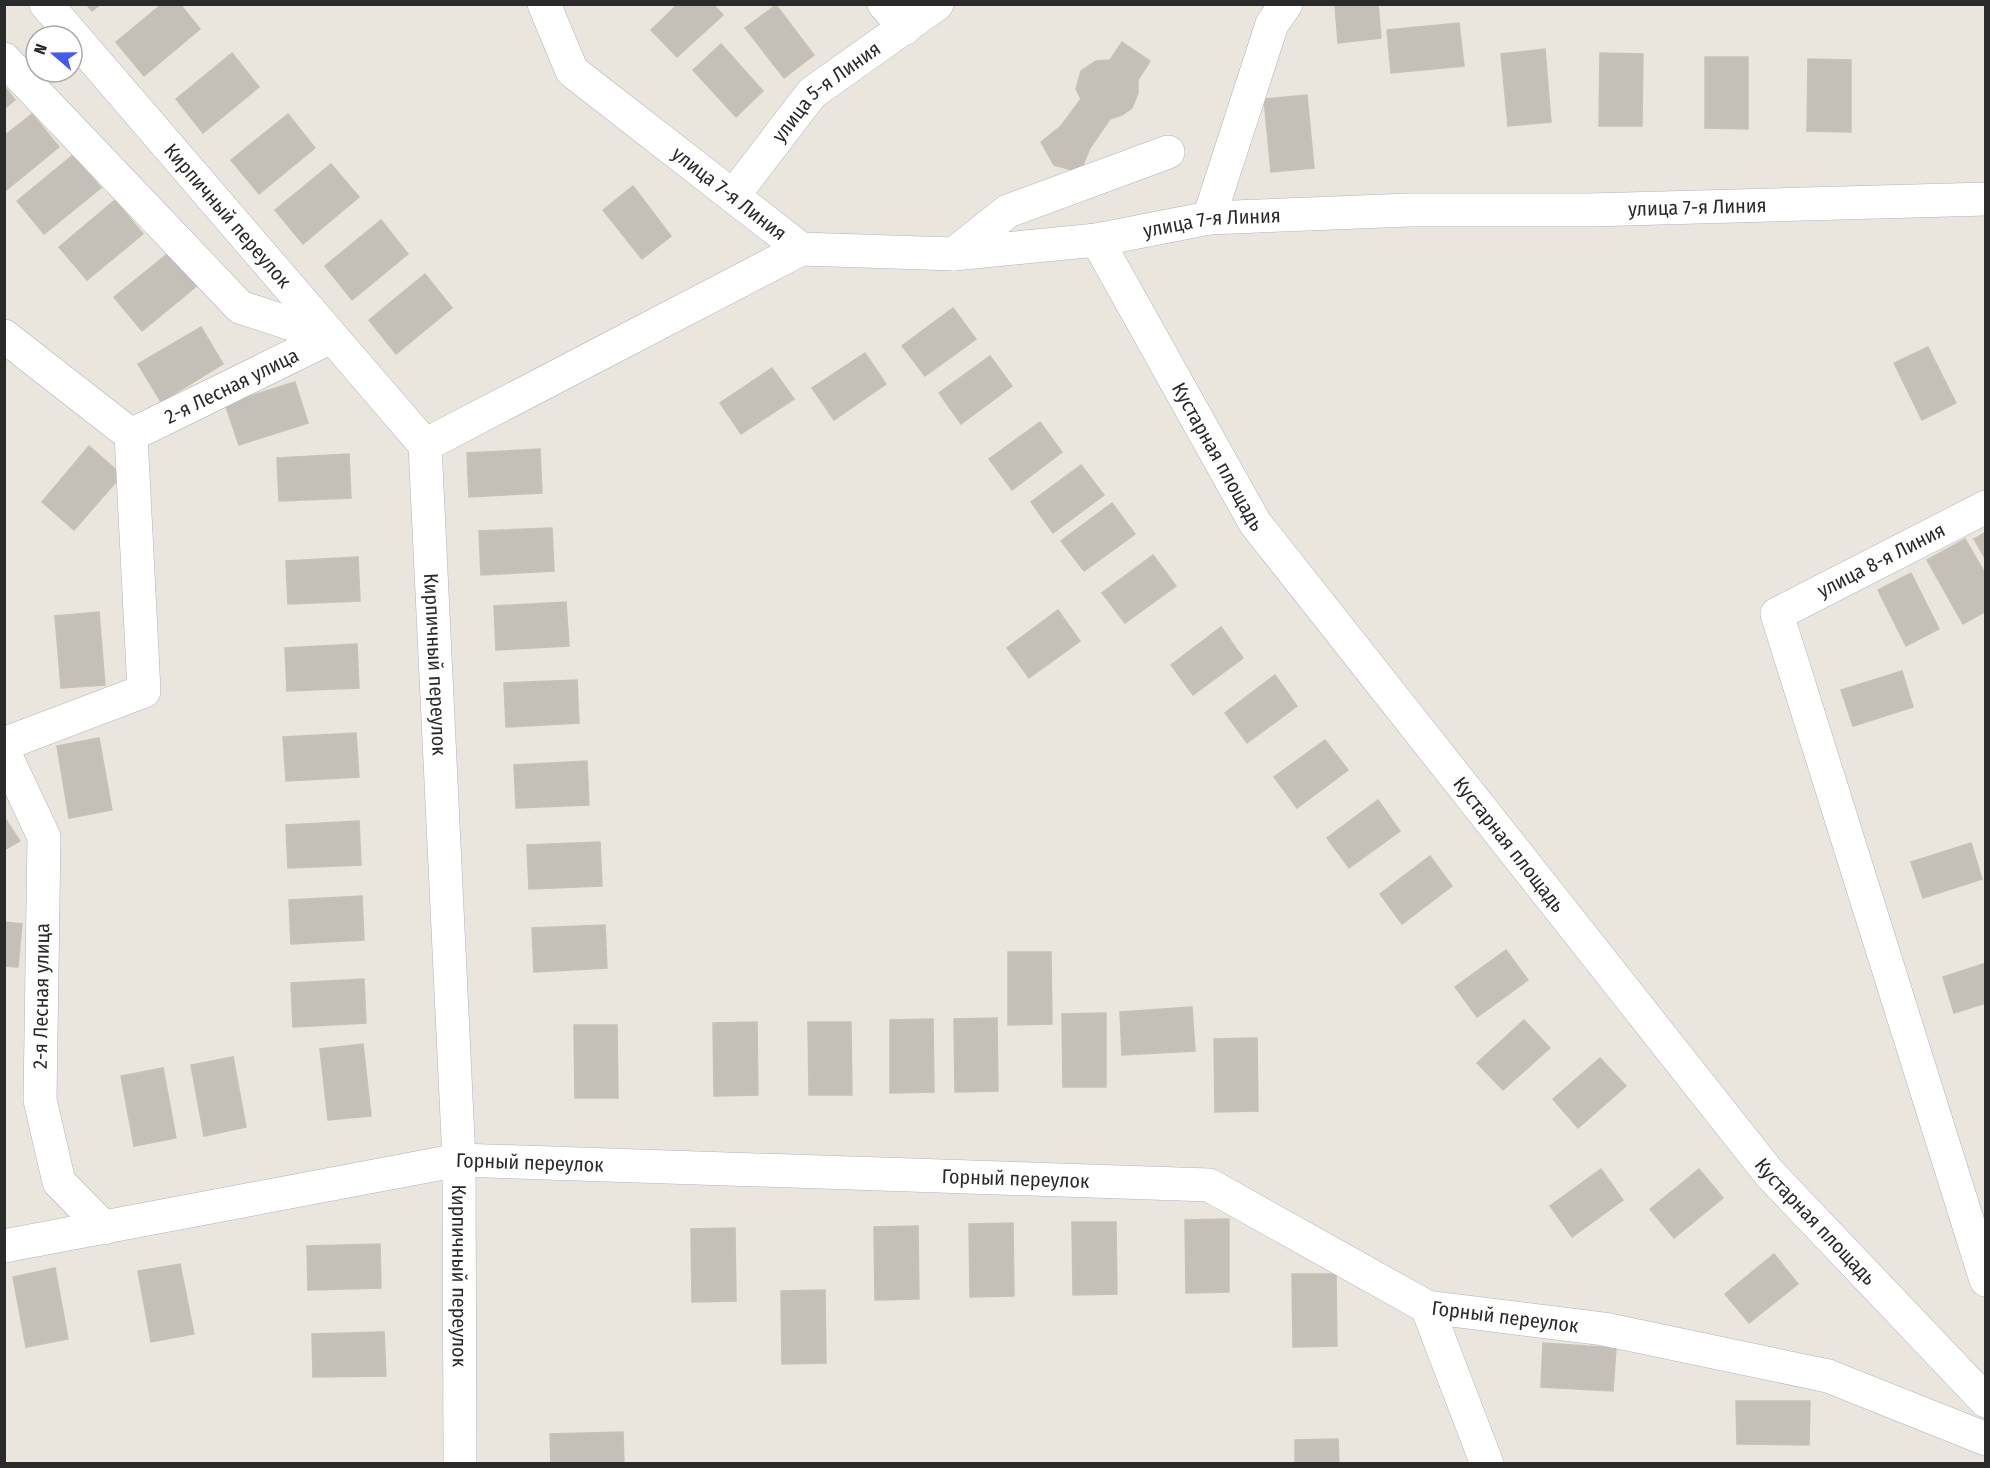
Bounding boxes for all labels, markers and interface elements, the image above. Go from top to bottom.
north arrow [24,24,84,84]
street label: улица 5-я Линия [767,36,885,147]
text: N [30,41,51,57]
street label: Кирпичный переулок [159,139,297,293]
street label: улица 7-я Линия [667,141,791,245]
street label: улица 7-я Линия [1628,193,1767,221]
street label: улица 7-я Линия [1141,203,1281,243]
street label: 2-я Лесная улица [161,343,302,429]
street label: Кустарная площадь [1167,378,1269,536]
street label: улица 8-я Линия [1813,517,1949,603]
street label: Кирпичный переулок [419,572,452,757]
street label: Кустарная площадь [1448,772,1570,917]
street label: 2-я Лесная улица [28,923,54,1069]
street label: Горный переулок [456,1148,605,1177]
street label: Кустарная площадь [1750,1153,1881,1290]
street label: Горный переулок [941,1164,1090,1193]
street label: Кирпичный переулок [447,1184,472,1368]
street label: Горный переулок [1430,1296,1580,1338]

